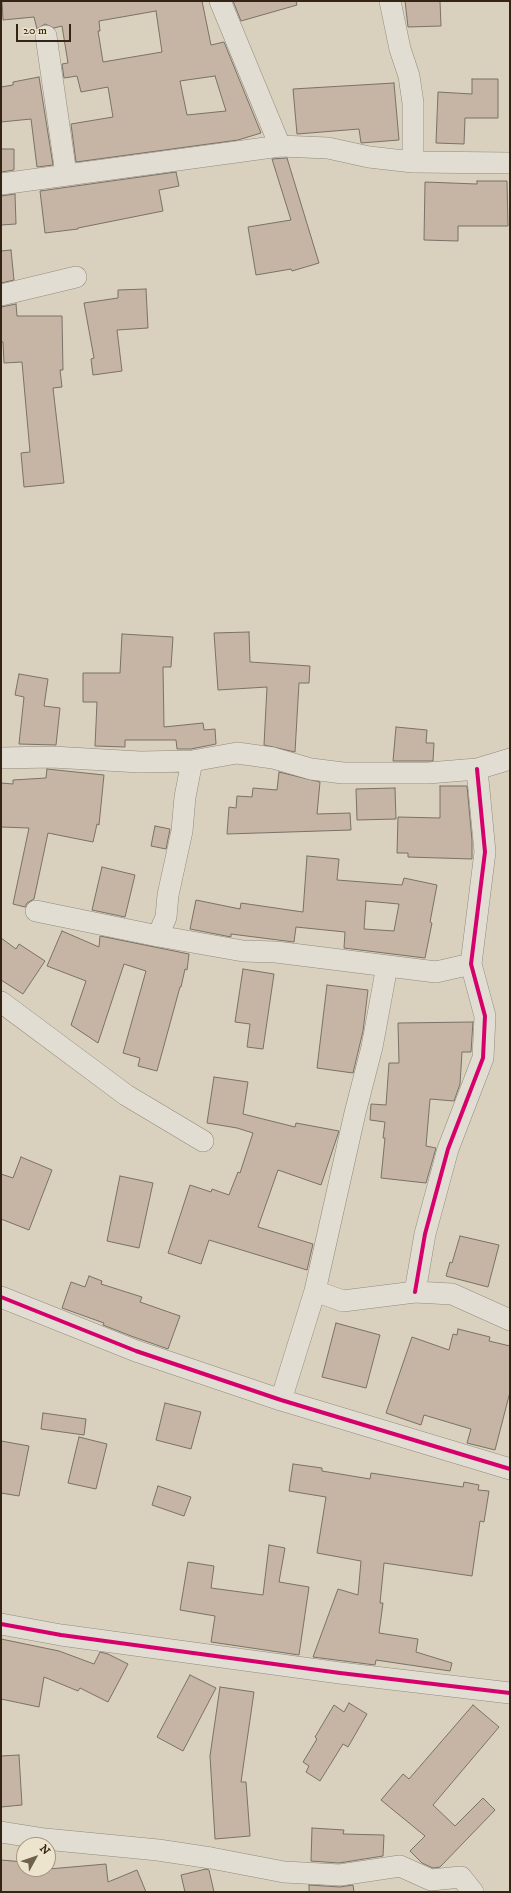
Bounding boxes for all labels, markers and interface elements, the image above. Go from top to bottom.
scale bar [18,16,73,42]
text: 20 m [23,23,47,38]
north arrow [16,1837,56,1877]
text: N [36,1842,53,1858]

